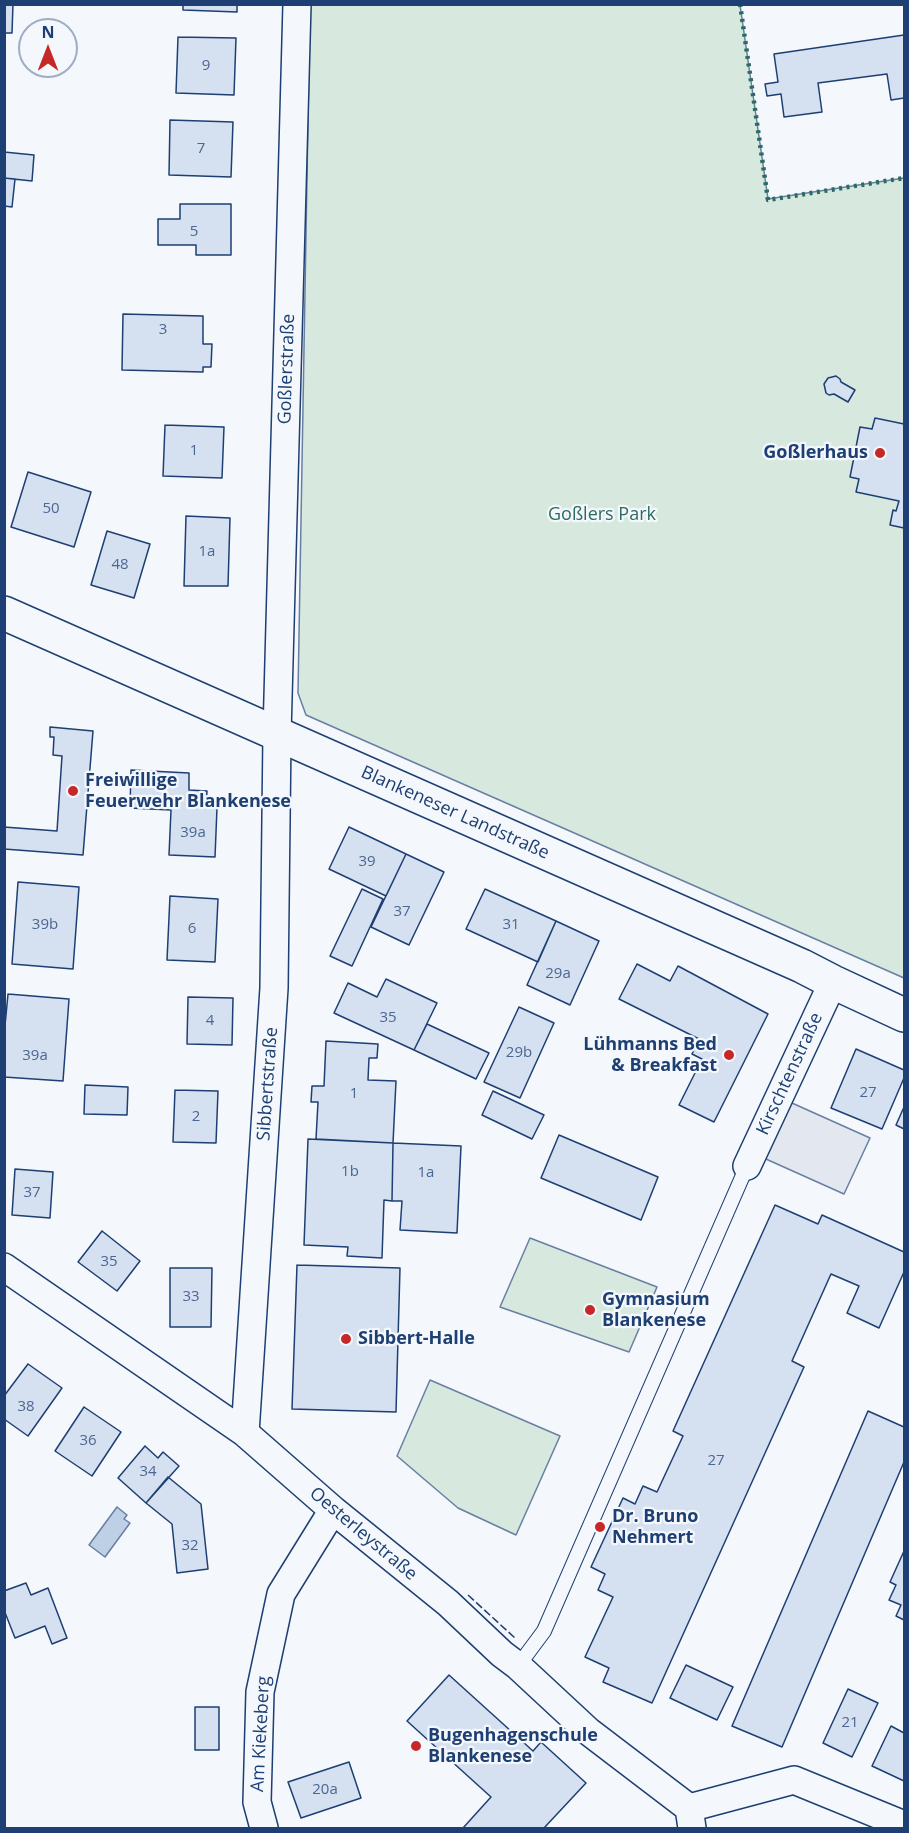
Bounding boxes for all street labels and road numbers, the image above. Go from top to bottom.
street label: Goßlerstraße [274,313,300,425]
street label: Blankeneser Landstraße [358,762,552,864]
street label: Kirschtenstraße [752,1009,828,1139]
street label: Sibbertstraße [253,1026,283,1142]
street label: Oesterleystraße [305,1483,421,1585]
street label: Am Kiekeberg [247,1675,275,1793]

